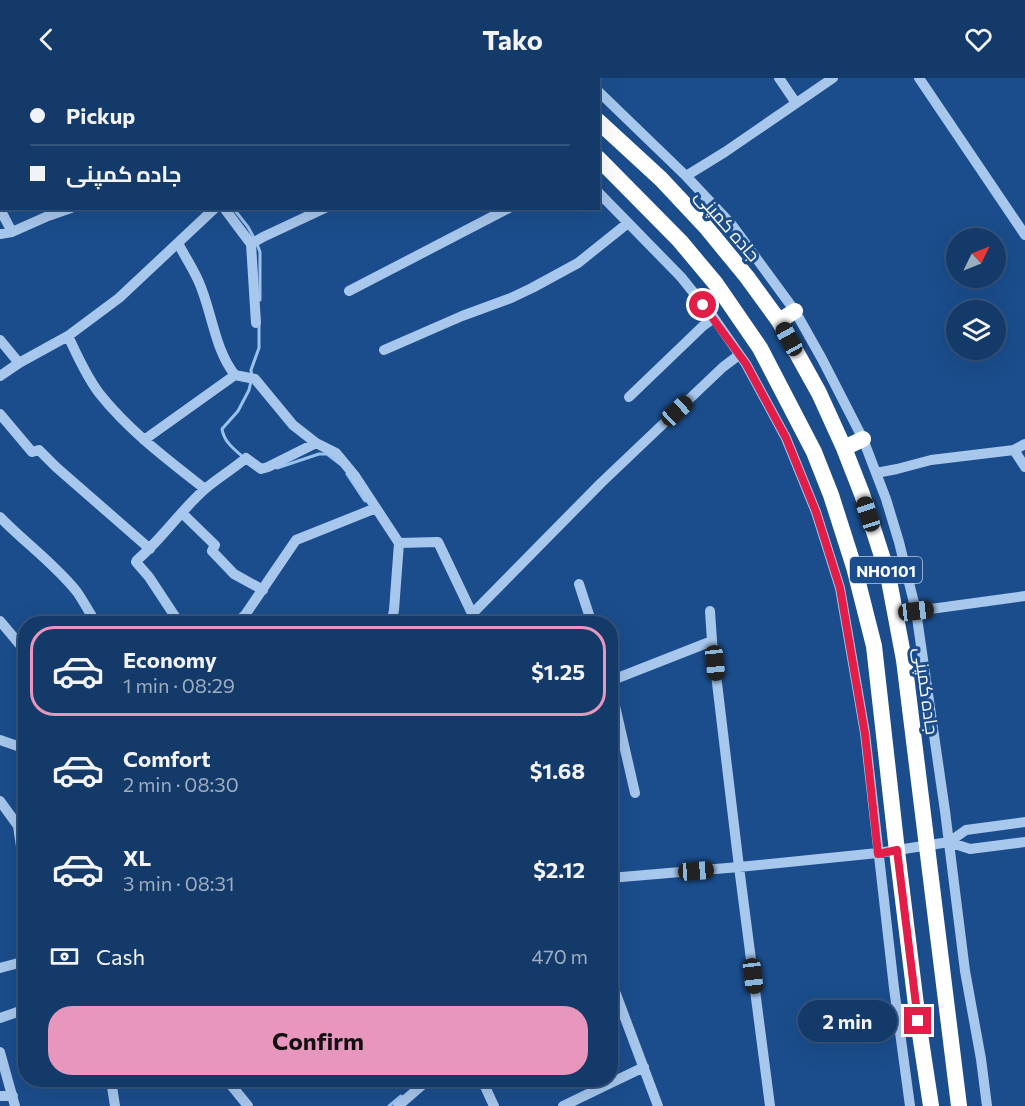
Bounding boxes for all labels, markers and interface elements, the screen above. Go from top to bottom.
icon: back [30,23,63,56]
text: Tako [482,23,543,56]
icon: heart [962,23,995,56]
text: Pickup [66,102,135,129]
text: جاده کمپنی [66,160,181,187]
street label: جاده کمپنی [690,185,765,266]
north arrow [946,228,1006,288]
map controls [946,228,1006,360]
route start [689,291,716,318]
button: layers [946,300,1006,360]
car [772,319,806,359]
car [658,392,696,430]
car [854,494,882,534]
road number: NH0101 [850,557,922,583]
car [897,600,935,622]
icon: car [51,644,105,698]
car [704,644,726,682]
text: Economy [123,646,217,673]
street label: جاده کمپنی [909,646,944,736]
text: $1.25 [531,658,585,685]
text: 1 min · 08:29 [123,673,235,697]
icon: car [51,743,105,797]
text: Comfort [123,745,211,772]
text: $1.68 [530,757,585,784]
text: 2 min · 08:30 [123,772,239,796]
icon: car [51,842,105,896]
text: XL [123,844,151,871]
text: $2.12 [533,856,585,883]
car [677,861,715,881]
text: 3 min · 08:31 [123,871,235,895]
icon: cash [48,940,81,973]
text: Cash [96,943,145,970]
text: 470 m [532,944,588,968]
car [742,957,764,995]
callout: 2 min [798,1000,897,1042]
button: Confirm [48,1006,588,1075]
route end [904,1007,931,1034]
text: 2 min [823,1009,872,1033]

